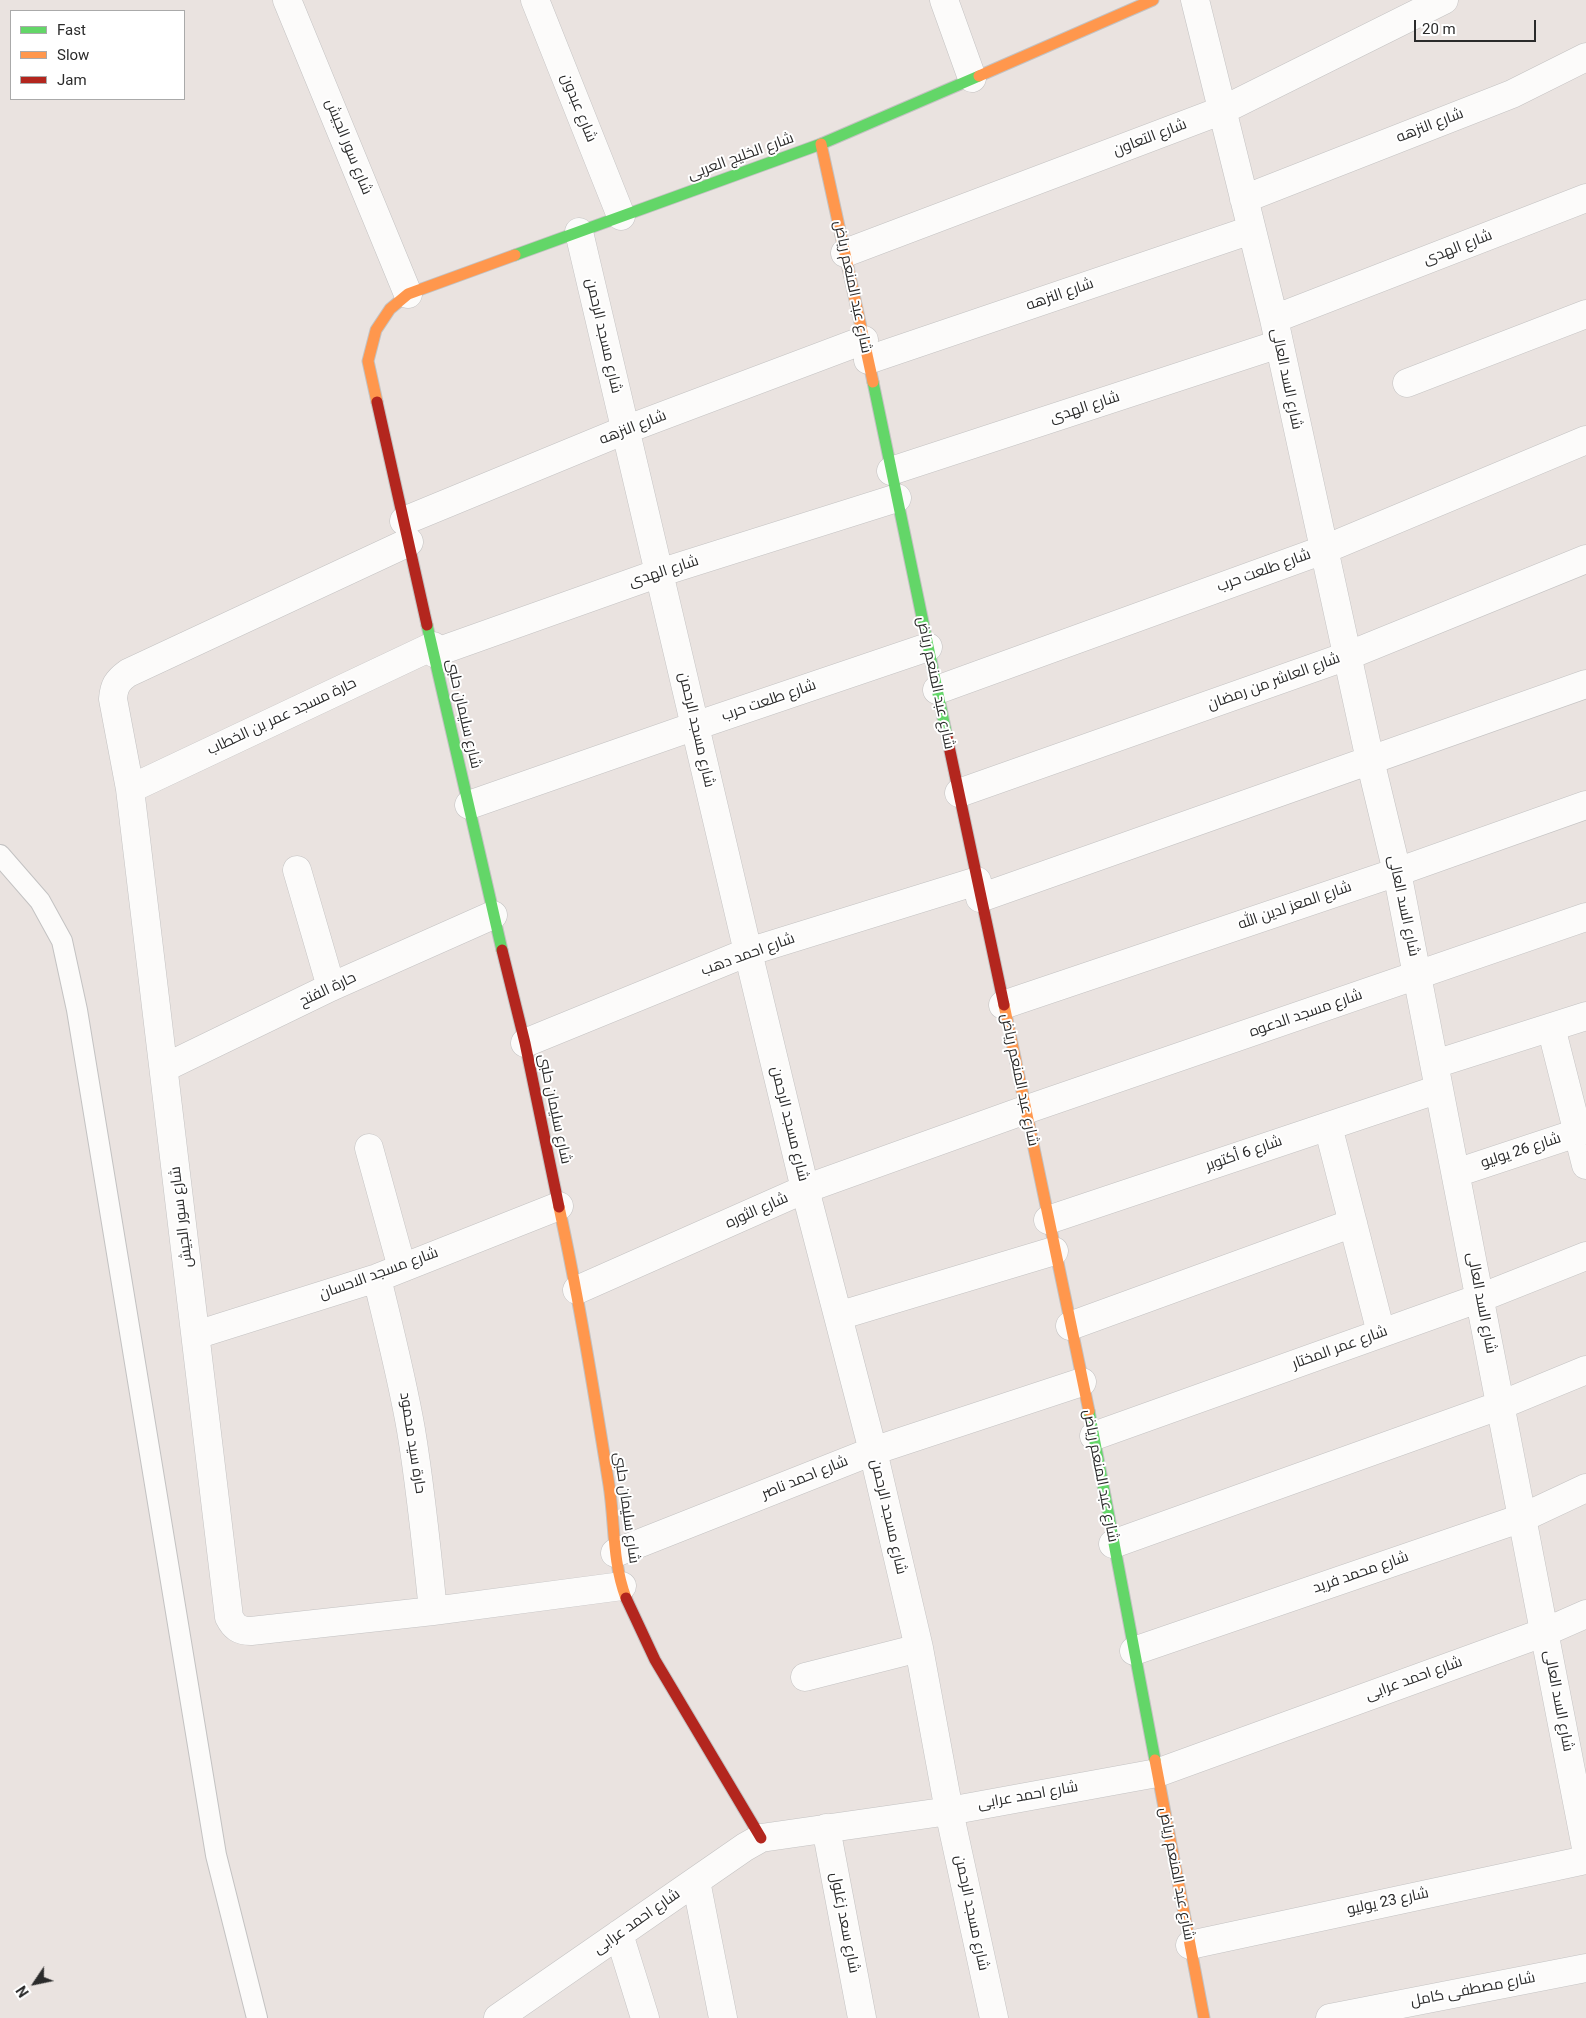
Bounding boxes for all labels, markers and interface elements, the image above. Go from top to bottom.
legend [10,10,185,100]
scale bar [1416,10,1538,42]
text: 20 m [1422,20,1456,38]
text: Fast [57,21,86,39]
text: Slow [57,46,89,64]
text: Jam [57,71,87,89]
street label: شارع عبدون [556,71,600,145]
street label: شارع سور الجيش [321,96,375,198]
street label: شارع النزهه [1394,105,1466,147]
street label: شارع التعاون [1111,116,1189,160]
street label: شارع الخليج العربى [685,129,797,185]
street label: شارع عبد المنعم رياض [829,219,875,355]
street label: شارع الهدى [1421,227,1495,269]
street label: شارع النزهه [1024,275,1096,315]
street label: شارع مسجد الرحمن [581,277,625,395]
street label: شارع السد العالى [1266,327,1306,431]
street label: شارع الهدى [1048,388,1122,428]
street label: شارع النزهه [597,407,669,449]
street label: شارع طلعت حرب [1215,546,1313,596]
street label: شارع الهدى [627,552,701,592]
street label: شارع عبد المنعم رياض [912,615,958,751]
street label: شارع العاشر من رمضان [1205,650,1343,714]
street label: شارع سليمان حلبى [442,657,484,771]
street label: شارع مسجد الرحمن [674,671,718,789]
street label: حارة مسجد عمر بن الخطاب [204,674,360,760]
street label: شارع طلعت حرب [719,676,819,726]
street label: شارع السد العالى [1383,854,1423,958]
street label: شارع المعز لدين الله [1236,878,1354,934]
street label: شارع احمد دهب [699,930,797,980]
street label: حارة الفتح [297,969,359,1011]
street label: شارع مسجد الدعوه [1247,986,1365,1042]
street label: شارع عبد المنعم رياض [996,1012,1042,1148]
street label: شارع سليمان حلبى [534,1052,574,1166]
street label: شارع مسجد الرحمن [766,1065,812,1183]
street label: شارع 26 يوليو [1479,1130,1563,1172]
street label: شارع 6 أكتوبر [1203,1132,1285,1176]
street label: شارع سور الجيش [167,1165,197,1269]
street label: شارع الثوره [723,1189,791,1233]
street label: شارع مسجد الاحسان [317,1244,441,1304]
street label: شارع السد العالى [1462,1251,1500,1355]
street label: شارع عمر المختار [1290,1322,1390,1374]
street label: حارة سيد محمود [395,1391,429,1495]
street label: شارع عبد المنعم رياض [1078,1408,1122,1544]
street label: شارع سليمان حلبى [609,1451,643,1565]
street label: شارع احمد ناصر [759,1452,851,1504]
street label: شارع مسجد الرحمن [866,1458,910,1576]
street label: شارع محمد فريد [1311,1548,1411,1598]
street label: شارع السد العالى [1539,1649,1577,1753]
street label: شارع احمد عرابى [1363,1653,1465,1705]
street label: شارع احمد عرابى [976,1778,1080,1814]
street label: شارع عبد المنعم رياض [1154,1806,1198,1942]
street label: شارع مسجد الرحمن [950,1854,992,1972]
street label: شارع سعد زغلول [825,1871,863,1975]
street label: شارع احمد عرابى [590,1885,684,1959]
street label: شارع 23 يوليو [1345,1885,1431,1919]
north arrow [10,1958,60,2008]
street label: شارع مصطفى كامل [1409,1969,1537,2011]
text: N [13,1983,32,2000]

